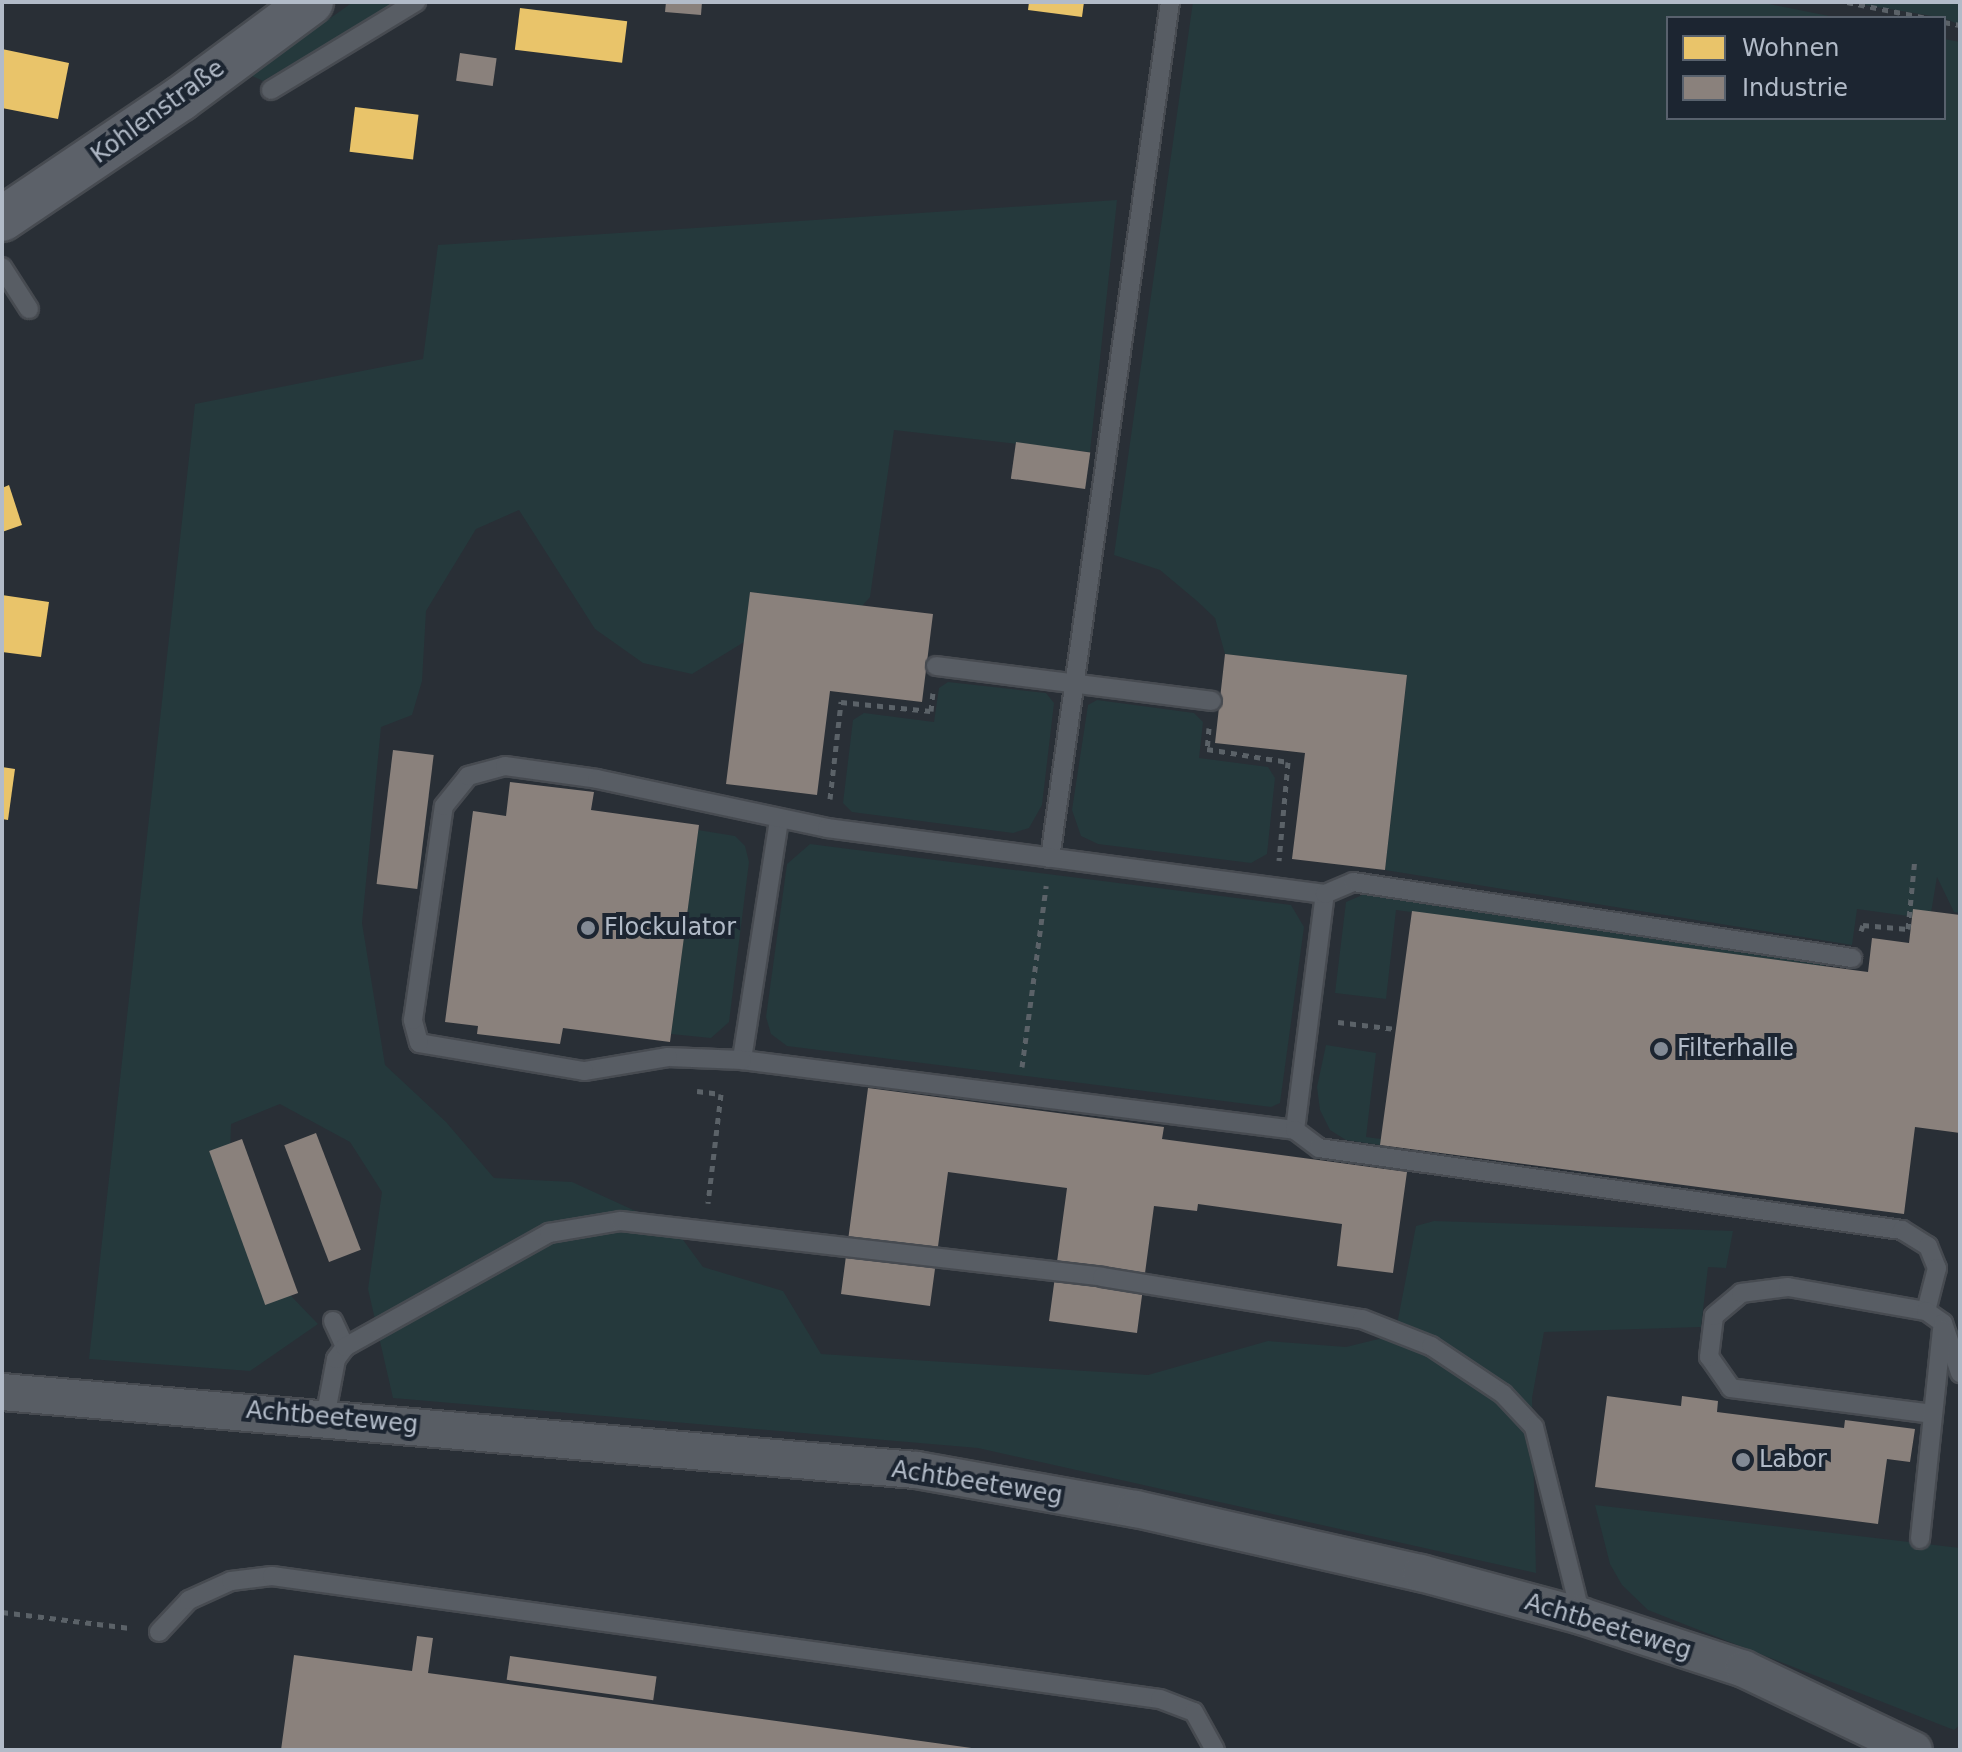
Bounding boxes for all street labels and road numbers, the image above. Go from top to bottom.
street label: Kohlenstraße [86,54,230,170]
street label: Achtbeeteweg [245,1396,419,1440]
street label: Achtbeeteweg [890,1455,1064,1511]
street label: Achtbeeteweg [1521,1588,1695,1666]

